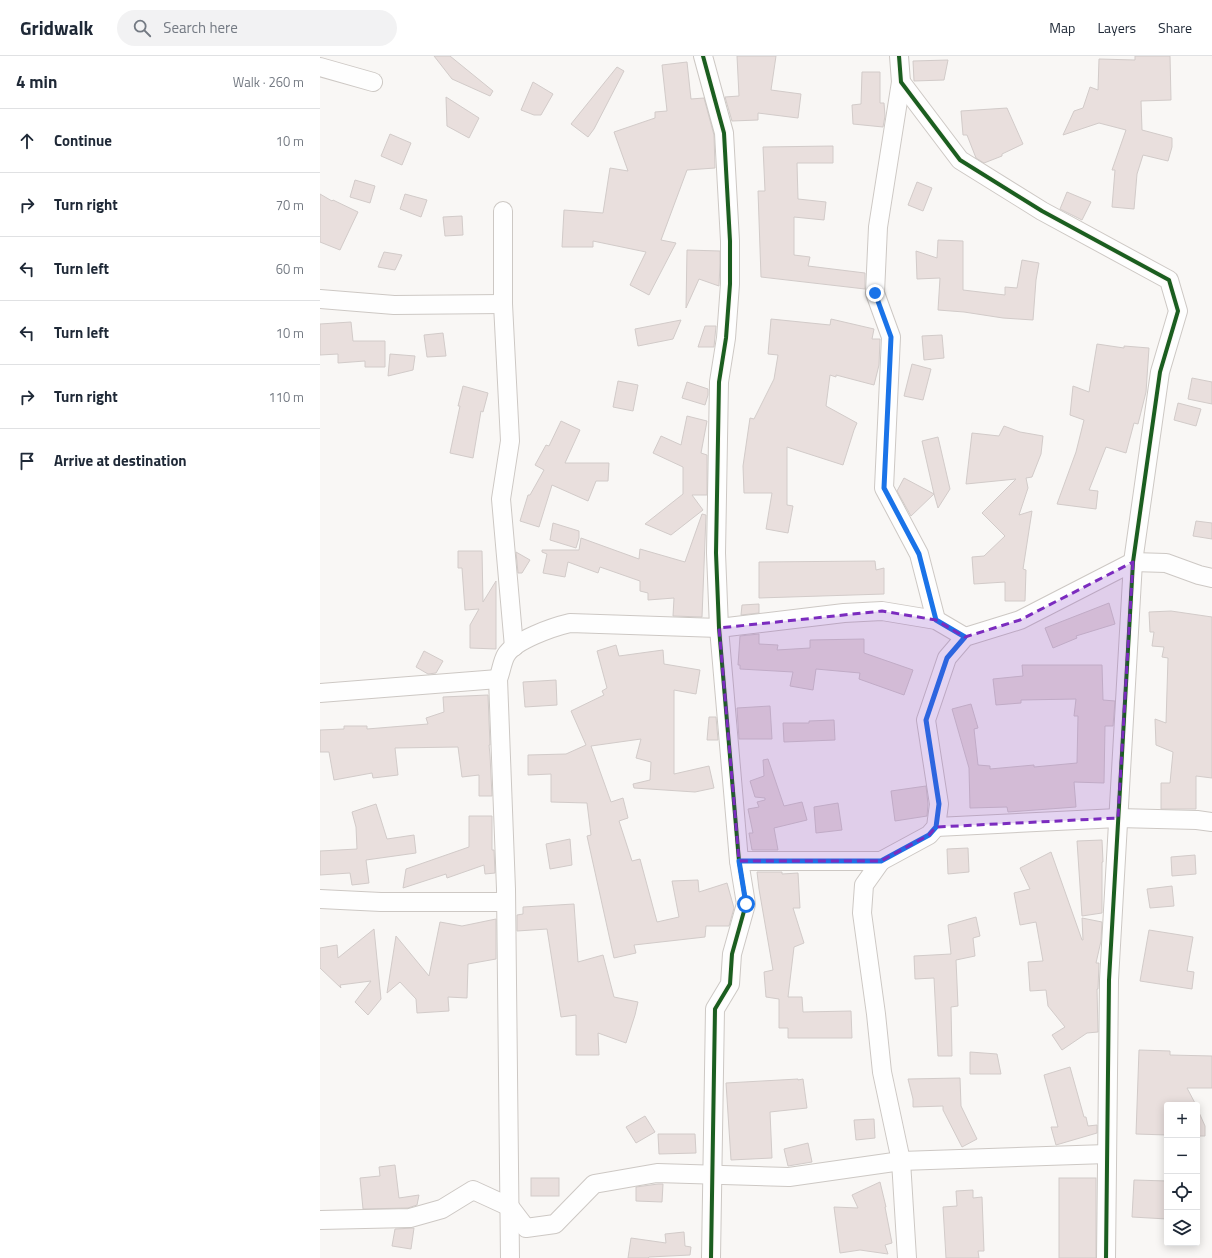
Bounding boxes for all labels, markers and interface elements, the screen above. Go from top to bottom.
search box [117,10,397,46]
text: Gridwalk [20,13,93,42]
text: Search here [163,16,238,39]
icon: search [131,17,153,39]
text: Map [1049,17,1075,38]
text: Layers [1097,17,1136,38]
text: Share [1158,17,1192,38]
text: 4 min [16,69,57,95]
text: Walk · 260 m [233,72,304,92]
text: Continue [54,129,112,152]
icon: ahead [16,130,38,152]
text: 10 m [276,131,304,151]
text: Turn right [54,193,118,216]
icon: right [16,194,38,216]
text: 70 m [276,195,304,215]
text: Turn left [54,257,109,280]
icon: left [16,258,38,280]
text: 60 m [276,259,304,279]
route end [866,284,884,302]
text: Turn left [54,321,109,344]
icon: left [16,322,38,344]
text: 10 m [276,323,304,343]
text: Turn right [54,385,118,408]
icon: right [16,386,38,408]
text: 110 m [268,387,304,407]
text: Arrive at destination [54,449,187,472]
icon: arrive [16,450,38,472]
route start [737,895,755,913]
map controls [1164,1102,1200,1246]
button: + [1164,1102,1200,1138]
button: − [1164,1138,1200,1174]
button: locate [1164,1174,1200,1210]
button: layers [1164,1210,1200,1246]

